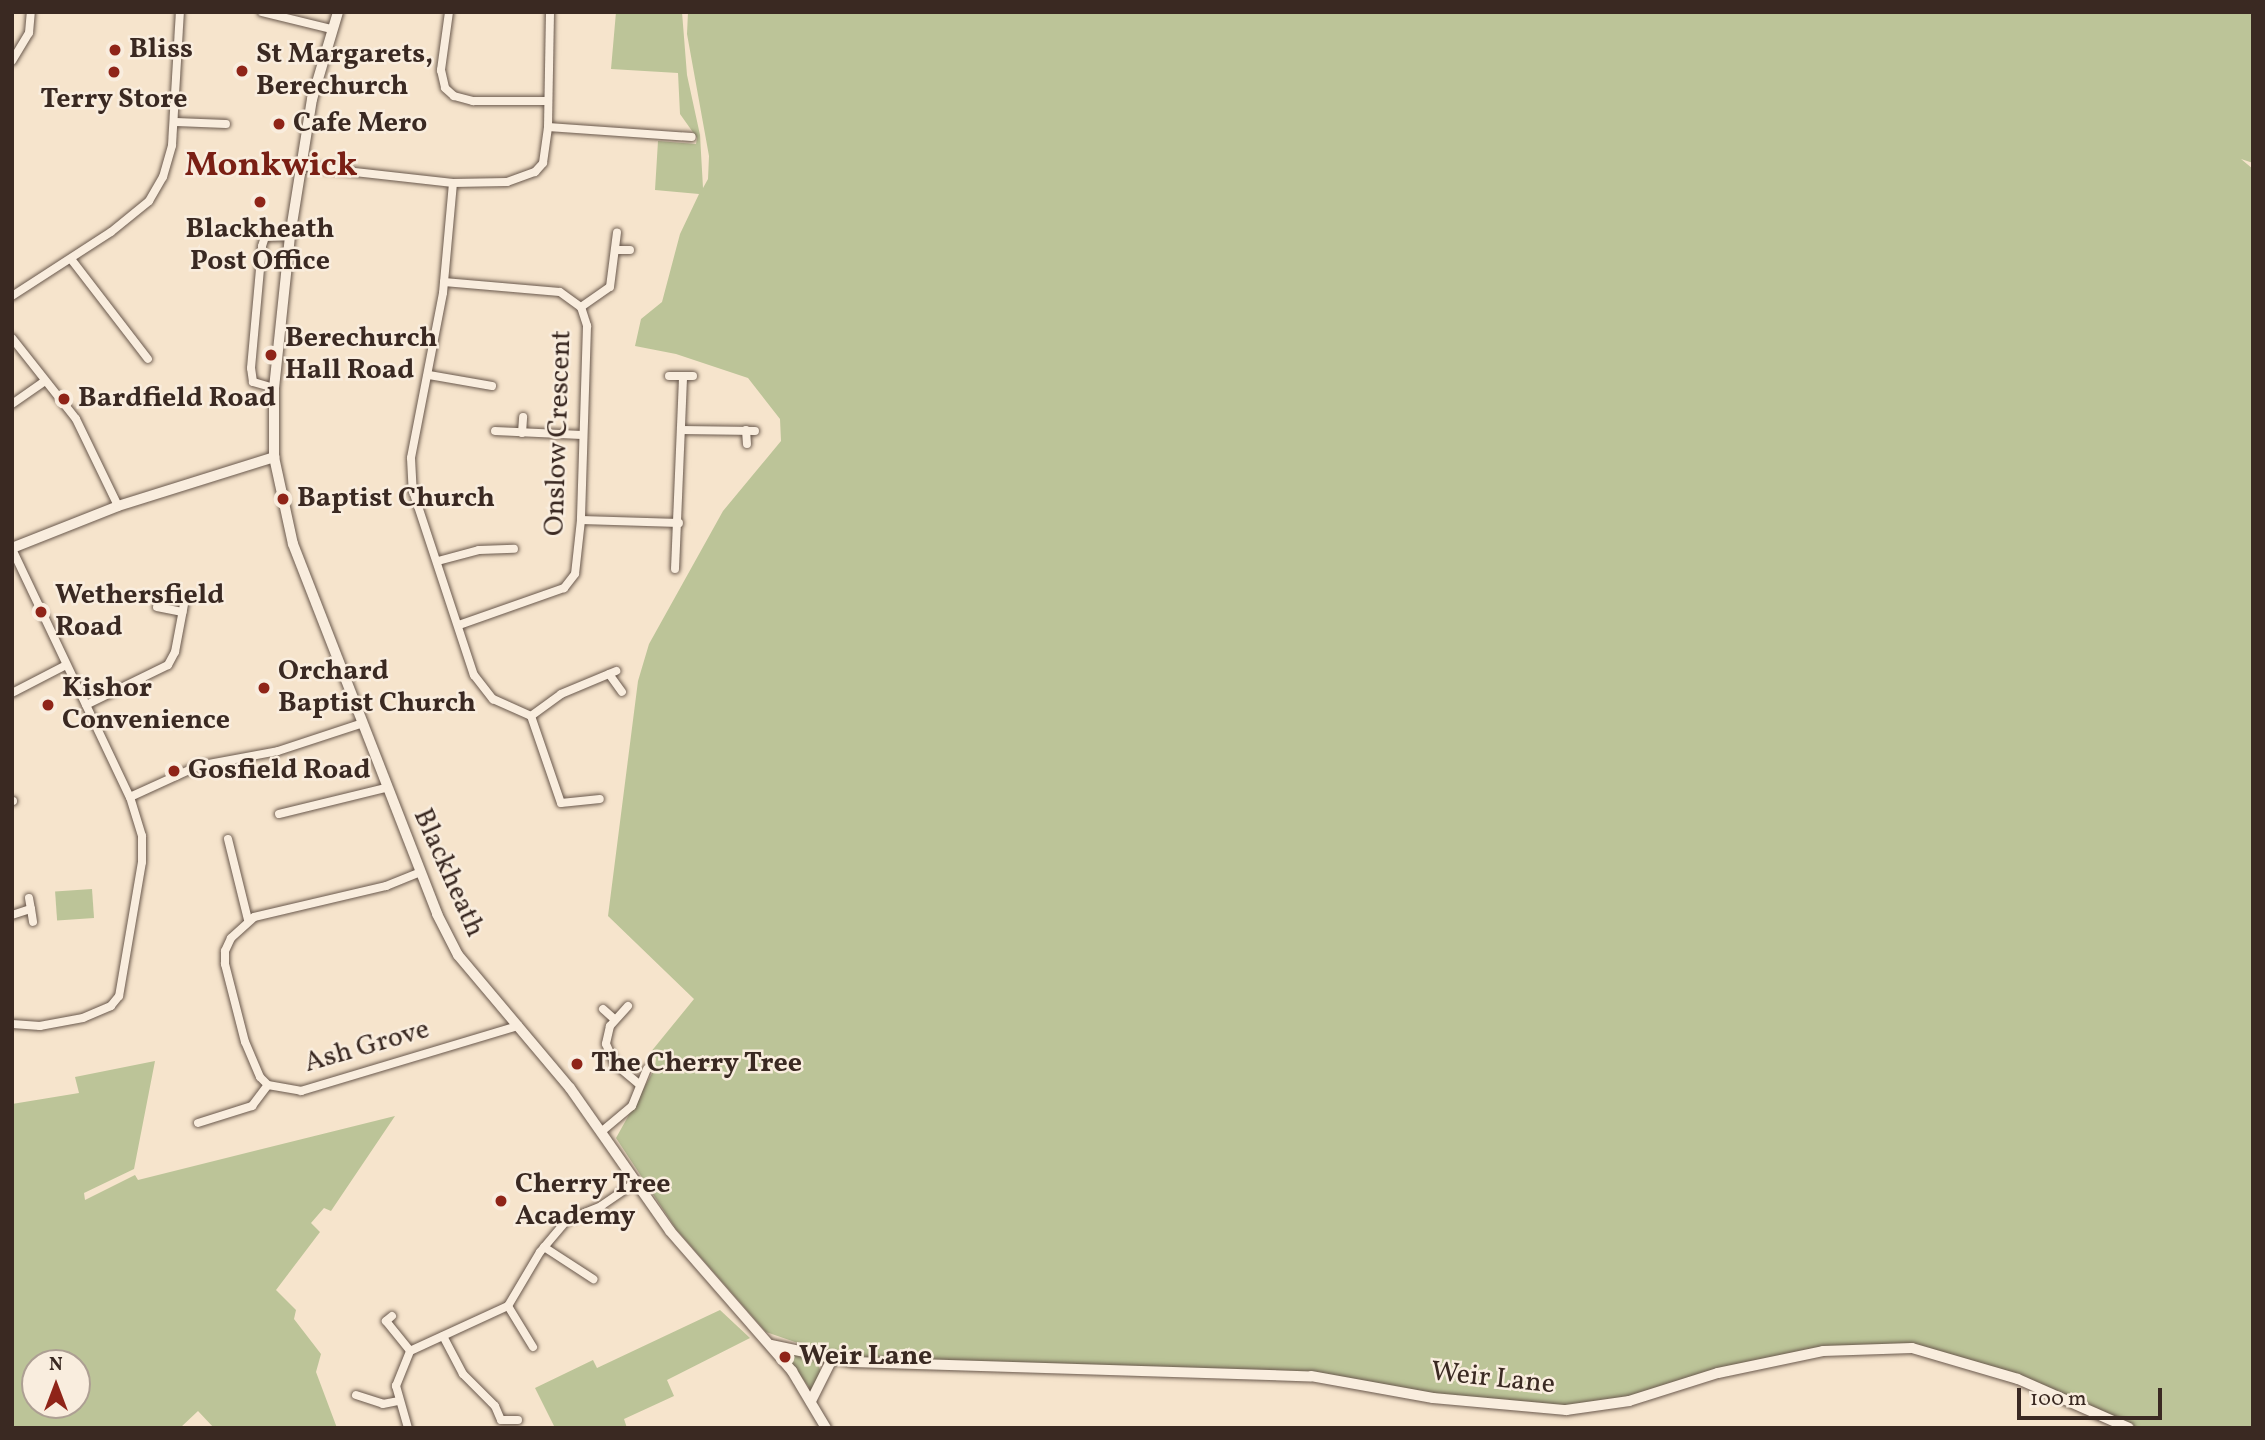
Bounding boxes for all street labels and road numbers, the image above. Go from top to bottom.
street label: Onslow Crescent [539,329,579,537]
street label: Blackheath [405,804,491,942]
street label: Ash Grove [301,1013,433,1081]
street label: Weir Lane [1429,1356,1557,1402]

